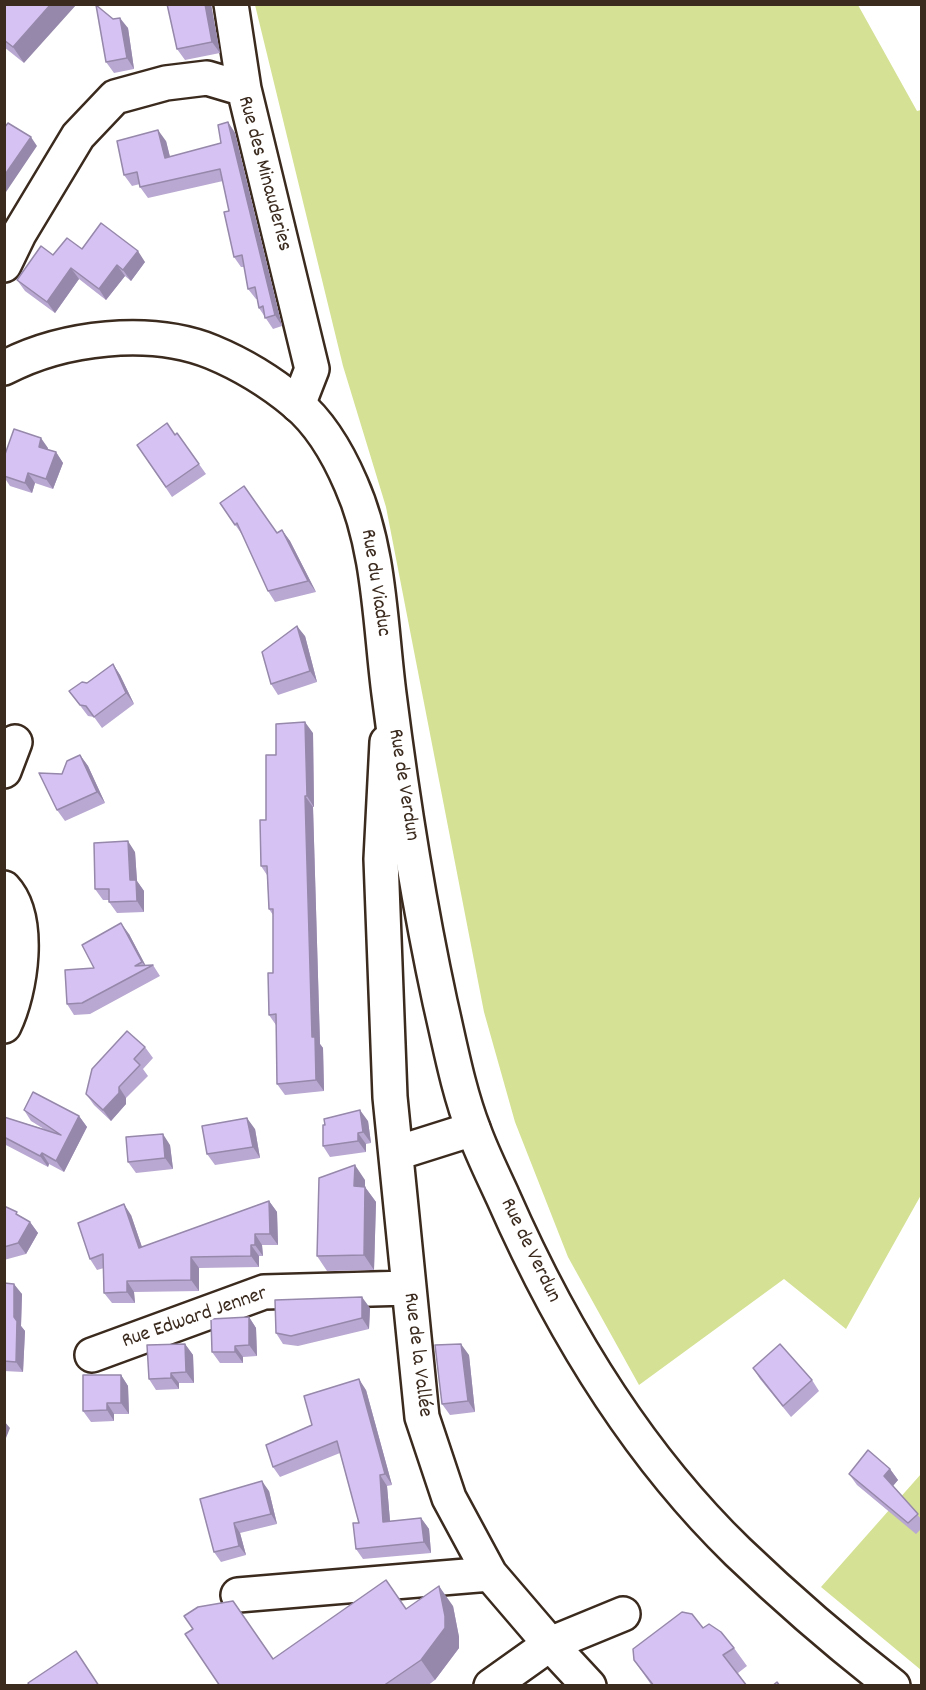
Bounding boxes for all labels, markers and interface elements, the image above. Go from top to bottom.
street label: Rue des Minauderies [230,94,296,254]
street label: Rue du Viaduc [353,528,395,638]
street label: Rue de Verdun [381,727,423,843]
street label: Rue de Verdun [493,1195,565,1307]
street label: Rue Edward Jenner [119,1282,271,1356]
street label: Rue de la Vallée [396,1291,436,1419]

